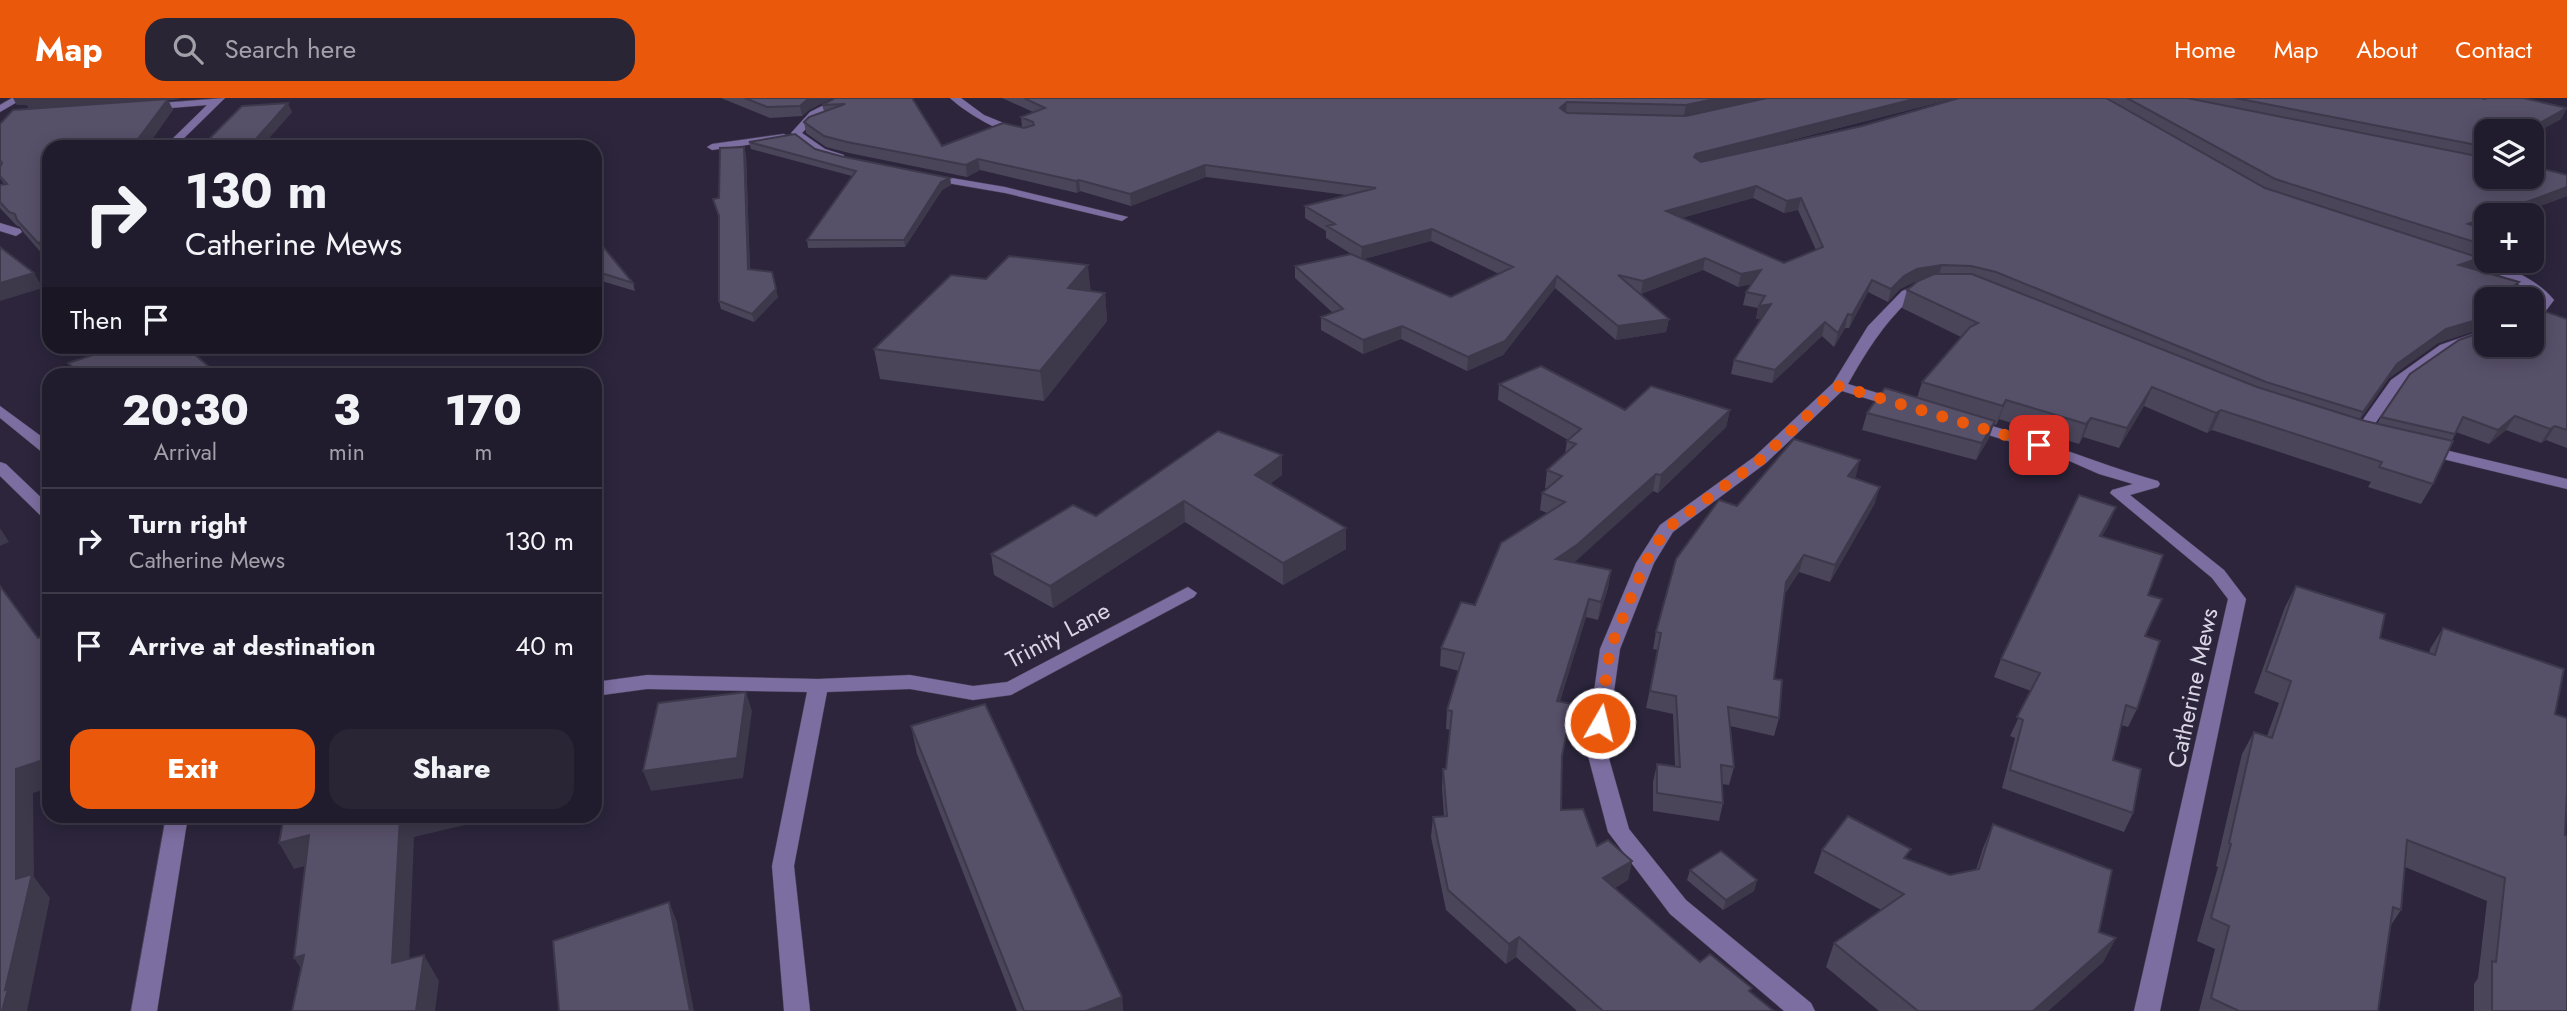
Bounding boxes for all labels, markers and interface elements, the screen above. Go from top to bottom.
search box [145,18,635,81]
text: Map [35,26,103,73]
icon: search [169,30,207,68]
text: Search here [225,30,356,68]
text: Home [2174,32,2236,67]
text: Map [2274,32,2318,67]
text: About [2356,32,2417,67]
text: Contact [2455,32,2532,67]
map controls [2474,119,2544,357]
button: layers [2474,119,2544,189]
text: 130 m [185,156,328,226]
icon: right [70,168,161,259]
button: + [2474,203,2544,273]
text: Catherine Mews [185,221,402,267]
button: − [2474,287,2544,357]
text: Then [70,301,123,339]
icon: arrive [137,301,175,339]
text: 20:30 [122,380,249,441]
text: 3 [333,380,360,441]
text: 170 [445,380,522,441]
pin [2009,415,2069,475]
icon: arrive [2020,426,2058,464]
text: Arrival [154,435,217,469]
text: min [329,435,365,469]
text: m [474,435,492,469]
text: Turn right [129,505,247,543]
icon: right [70,522,108,560]
text: 130 m [504,522,574,560]
text: Catherine Mews [129,543,285,577]
street label: Trinity Lane [999,592,1116,677]
street label: Catherine Mews [2158,605,2227,771]
icon: arrive [70,627,108,665]
text: Arrive at destination [129,627,376,665]
text: 40 m [515,627,574,665]
position arrow [1563,686,1637,760]
button: Exit [70,729,315,809]
button: Share [329,729,574,809]

